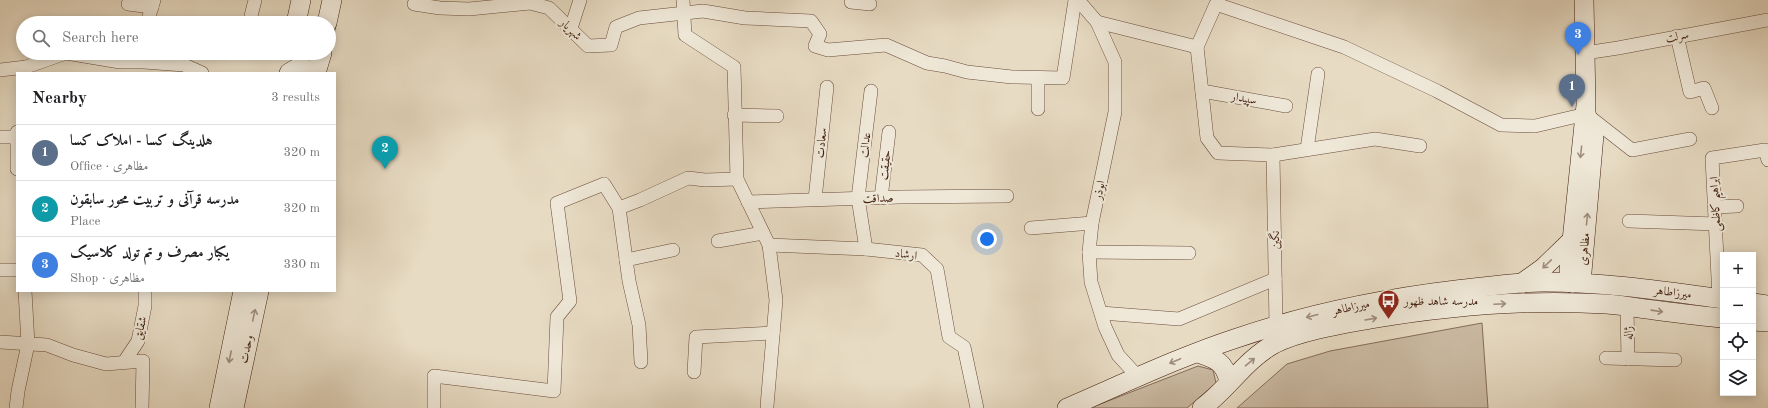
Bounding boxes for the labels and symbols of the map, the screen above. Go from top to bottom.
street label: شهریار [556,16,583,43]
pin: 3 [1565,22,1591,55]
street label: سرلت [1665,29,1690,46]
pin: 1 [1559,74,1585,107]
street label: سپیدار [1229,91,1258,109]
street label: سعادت [814,127,830,159]
street label: عدالت [858,131,874,159]
pin: 2 [372,136,398,169]
one-way arrow [1578,146,1585,159]
street label: حقیقت [878,149,894,181]
street label: ابراهیم کاظمی [1708,175,1728,232]
street label: ابوذر [1092,179,1109,202]
street label: صداقت [862,192,894,206]
one-way arrow [1583,213,1590,226]
your location [977,229,997,249]
street label: نگین [1267,231,1282,249]
street label: مظاهری [1578,232,1593,266]
street label: ارشاد [894,247,918,263]
one-way arrow [1542,259,1553,268]
street label: میرزاطاهر [1651,284,1692,302]
bus stop icon: مدرسه شاهد ظهور [1375,288,1401,321]
place label: مدرسه شاهد ظهور [1403,296,1478,309]
street label: میرزاطاهر [1330,298,1371,319]
one-way arrow [1493,300,1506,308]
one-way arrow [1650,307,1663,315]
one-way arrow [250,309,258,322]
one-way arrow [1306,313,1319,321]
street label: شقایق [132,315,151,341]
one-way arrow [1364,315,1377,323]
street label: ژاله [1623,326,1635,340]
street label: وحدت [238,334,257,365]
one-way arrow [225,350,233,363]
one-way arrow [1245,357,1255,366]
one-way arrow [1170,358,1182,366]

